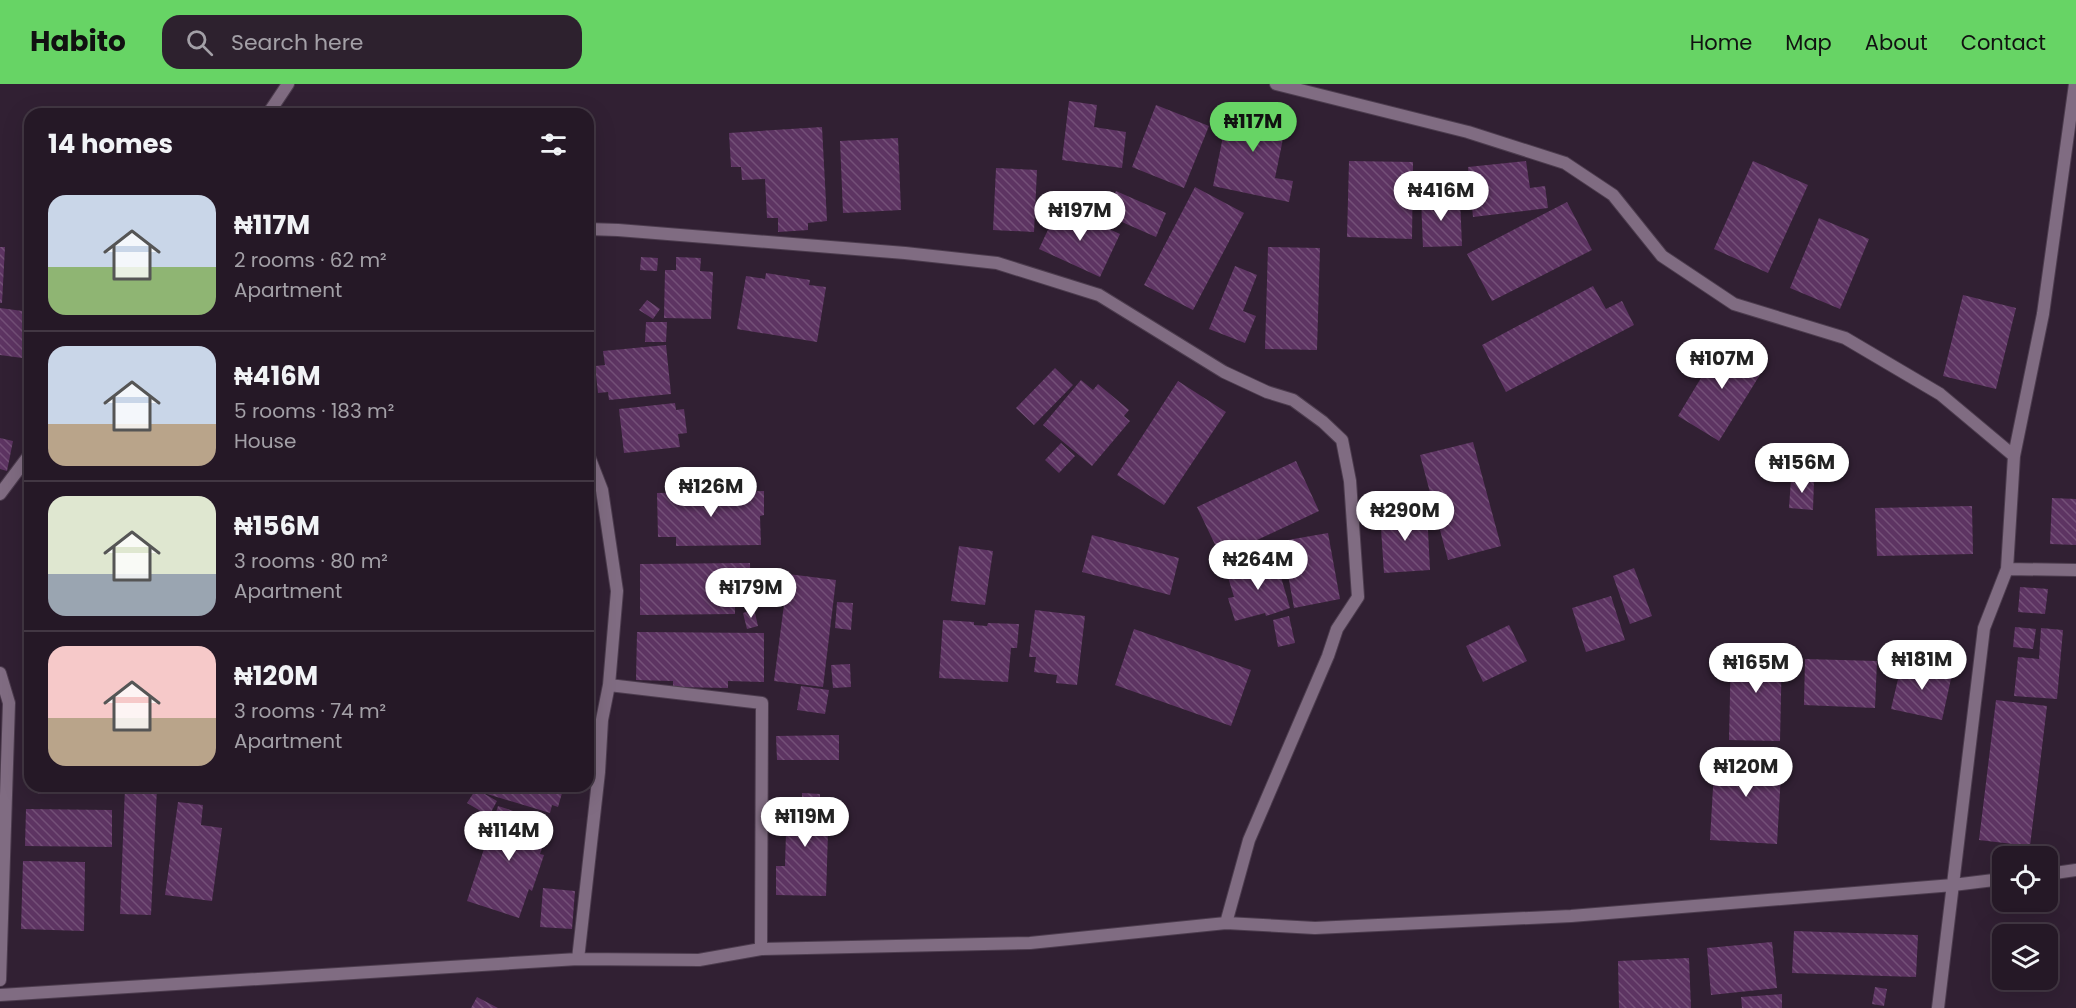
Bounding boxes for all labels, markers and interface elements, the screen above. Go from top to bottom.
search box [162,15,582,69]
text: Habito [30,22,126,61]
icon: search [183,26,216,59]
text: Search here [231,27,363,58]
text: Home [1690,28,1752,57]
text: Map [1785,28,1832,57]
text: About [1865,28,1928,57]
text: Contact [1961,28,2046,57]
pin: ₦117M [1211,102,1295,153]
text: ₦117M [1224,107,1282,135]
text: 14 homes [48,126,173,162]
icon: filters [537,128,570,161]
pin: ₦416M [1399,171,1483,222]
text: ₦416M [1408,176,1474,204]
pin: ₦197M [1038,191,1122,242]
text: ₦197M [1048,196,1112,224]
text: ₦117M [234,207,310,243]
icon: home [96,219,168,291]
text: 2 rooms · 62 m² [234,246,387,274]
text: Apartment [234,276,342,304]
pin: ₦107M [1680,339,1764,390]
text: ₦107M [1690,344,1754,372]
text: ₦416M [234,358,321,394]
icon: home [96,370,168,442]
text: 5 rooms · 183 m² [234,397,394,425]
text: House [234,427,296,455]
pin: ₦156M [1760,443,1844,494]
text: ₦156M [1769,448,1835,476]
pin: ₦126M [669,467,753,518]
text: ₦126M [679,472,743,500]
pin: ₦290M [1363,491,1447,542]
text: ₦290M [1370,496,1440,524]
text: ₦156M [234,508,320,544]
icon: home [96,520,168,592]
pin: ₦264M [1216,540,1300,591]
text: ₦264M [1223,545,1293,573]
text: 3 rooms · 80 m² [234,547,388,575]
pin: ₦179M [709,568,793,619]
text: ₦179M [719,573,783,601]
text: Apartment [234,577,342,605]
pin: ₦181M [1880,640,1964,691]
pin: ₦165M [1714,643,1798,694]
text: ₦181M [1892,645,1952,673]
text: ₦165M [1723,648,1789,676]
text: ₦120M [234,658,318,694]
icon: home [96,670,168,742]
text: 3 rooms · 74 m² [234,697,386,725]
text: Apartment [234,727,342,755]
pin: ₦120M [1704,747,1788,798]
text: ₦120M [1714,752,1778,780]
pin: ₦119M [763,797,847,848]
text: ₦119M [775,802,835,830]
pin: ₦114M [467,811,551,862]
text: ₦114M [478,816,540,844]
map controls [1992,846,2058,990]
button: locate [1992,846,2058,912]
button: layers [1992,924,2058,990]

